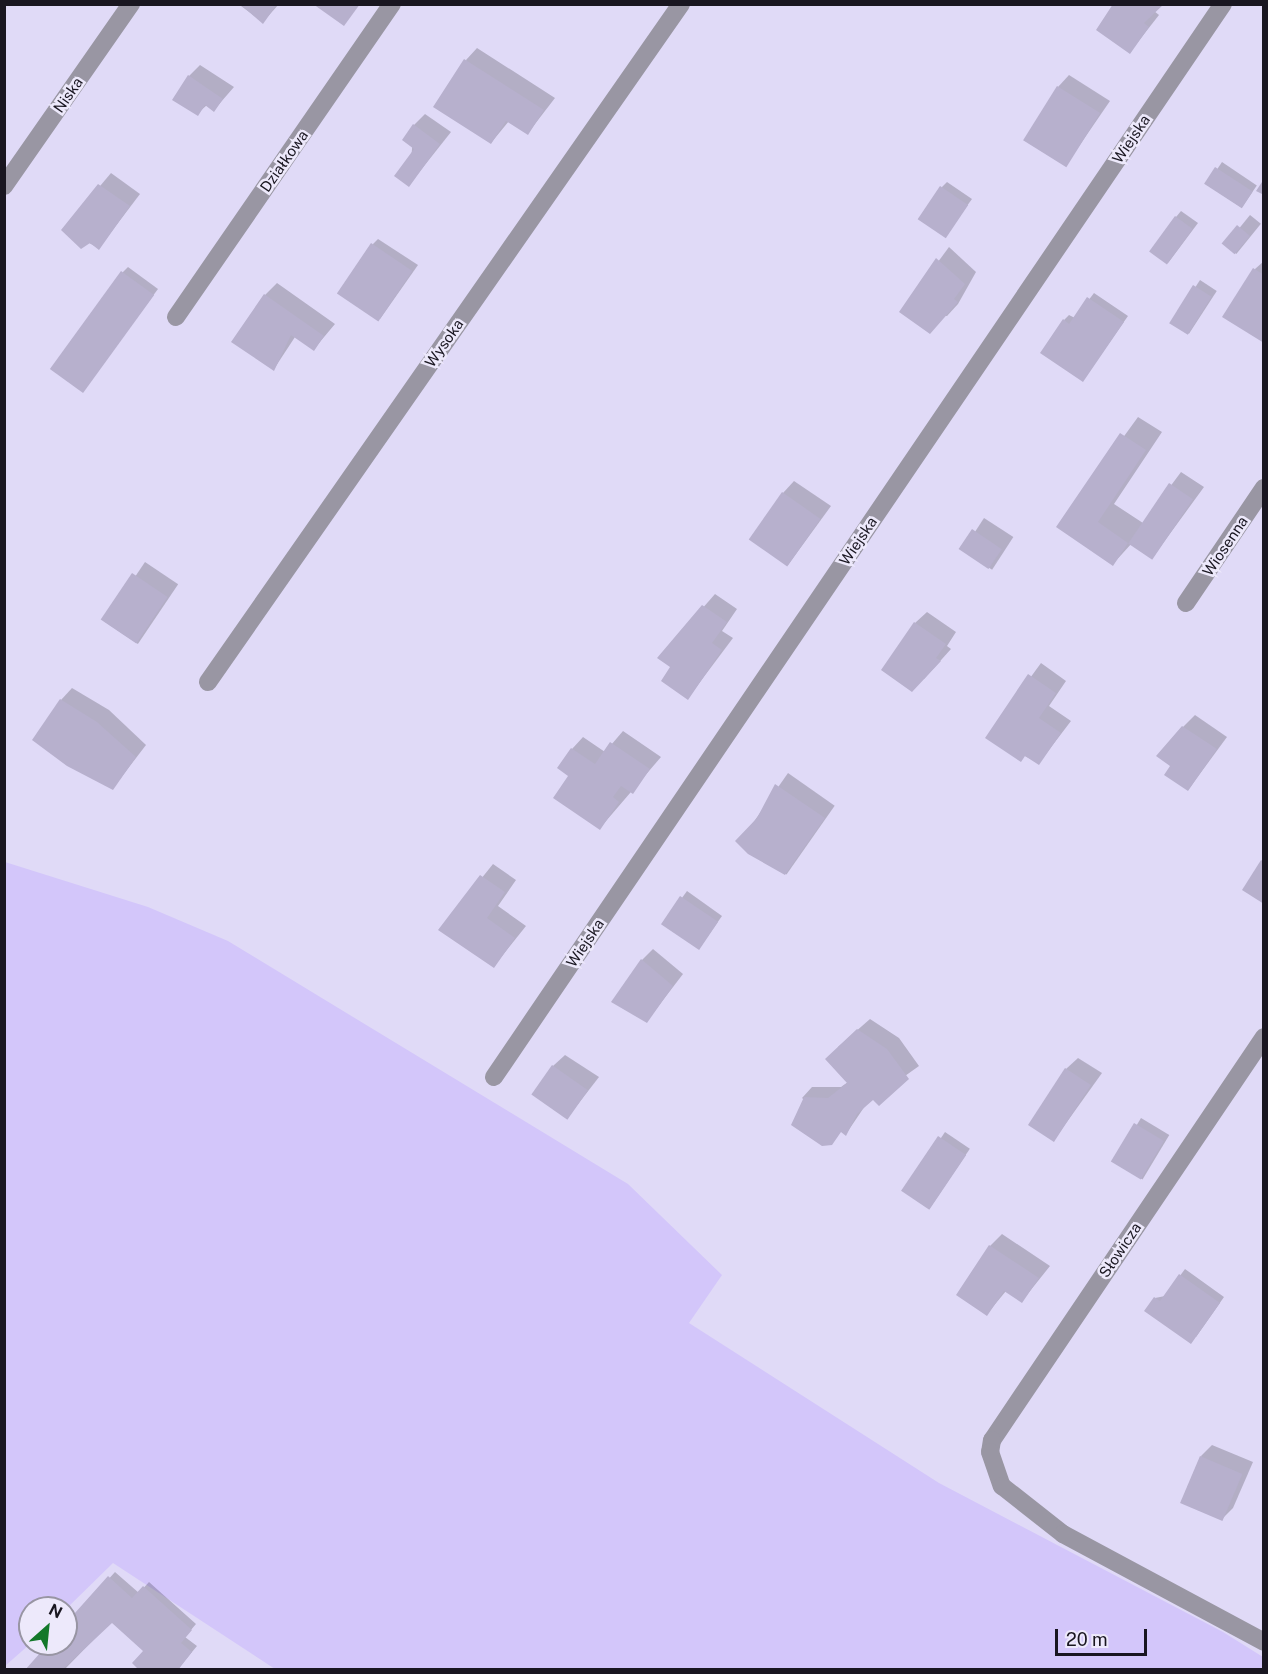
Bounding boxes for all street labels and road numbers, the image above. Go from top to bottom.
street label: Niska [49,74,87,116]
street label: Wiejska [1108,111,1154,167]
street label: Działkowa [256,127,312,195]
street label: Wysoka [421,315,467,371]
street label: Wiejska [835,513,881,569]
street label: Wiosenna [1198,513,1252,579]
street label: Wiejska [562,915,608,971]
street label: Słowicza [1095,1219,1145,1281]

